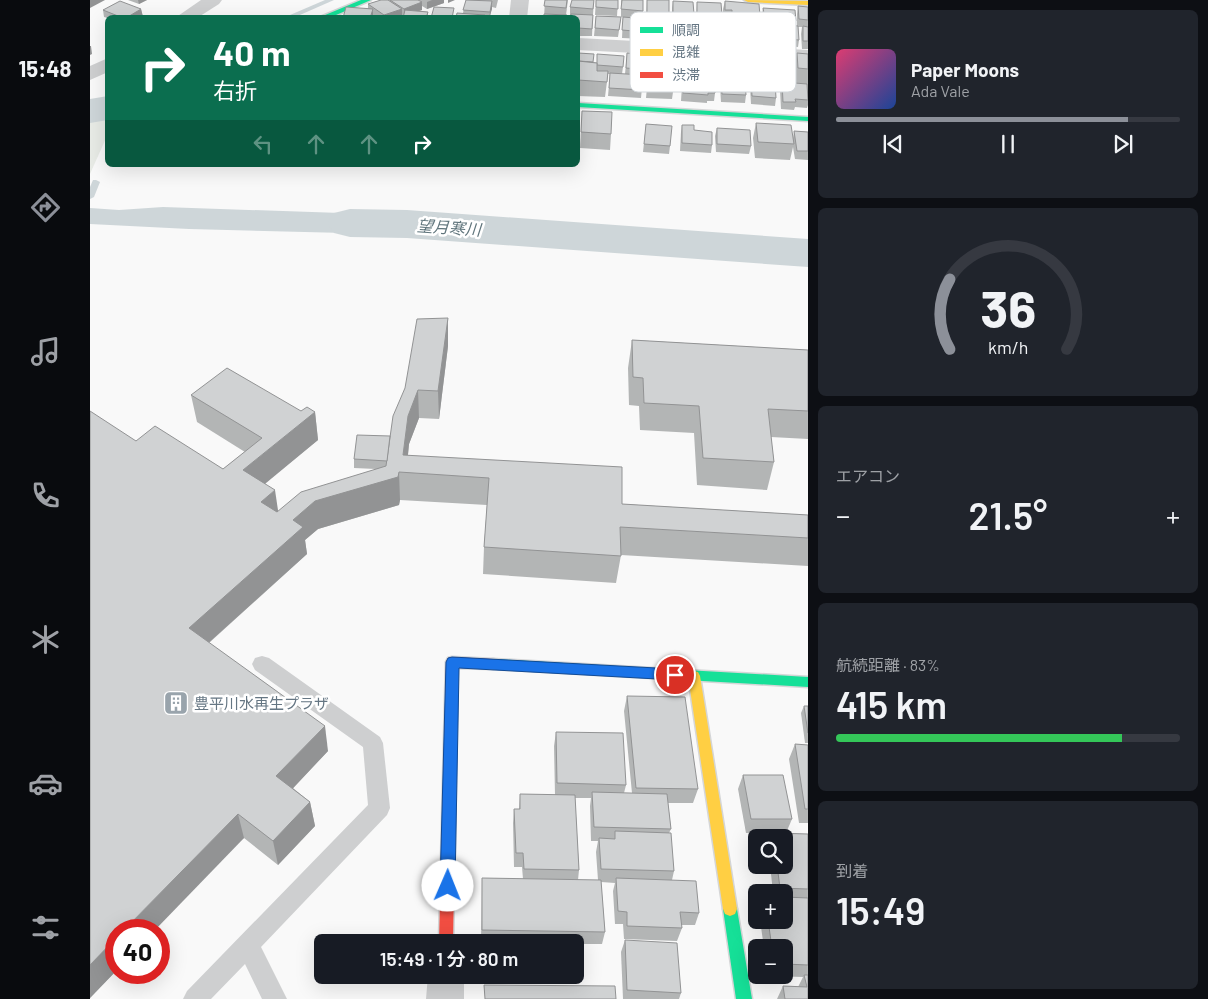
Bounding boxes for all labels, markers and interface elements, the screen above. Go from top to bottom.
legend [630,12,796,92]
text: 順調 [672,21,700,38]
text: 40 m [213,31,290,73]
icon: right [130,35,195,100]
text: 混雑 [672,43,700,60]
text: 15:48 [19,55,71,81]
text: Paper Moons [911,58,1019,81]
text: 渋滞 [672,66,700,83]
text: 右折 [213,77,257,103]
text: Ada Vale [911,81,970,100]
icon: left [249,130,277,158]
icon: ahead [302,130,330,158]
icon: ahead [355,130,383,158]
icon: right [408,130,436,158]
icon: previous [879,130,907,158]
icon: pause [994,130,1022,158]
icon: next [1109,130,1137,158]
icon: directions [28,190,63,225]
water label: 望月寒川 [416,215,484,239]
text: 36 [980,276,1036,338]
icon: music [28,334,63,369]
text: km/h [988,336,1028,358]
text: エアコン [836,466,900,485]
icon: phone [28,478,63,513]
text: 21.5° [969,492,1047,538]
text: − [836,498,850,532]
text: + [1166,498,1180,532]
icon: climate [28,622,63,657]
pin [654,654,696,696]
text: 航続距離 · 83% [836,655,940,674]
icon: arrive [661,661,689,689]
text: 415 km [836,681,947,727]
building icon: 豊平川水再生プラザ [163,690,189,716]
place label: 豊平川水再生プラザ [194,694,329,712]
icon: car [28,766,63,801]
map controls [748,829,793,984]
button: search [748,829,793,874]
position arrow [421,859,473,911]
text: 到着 [836,861,868,880]
button: + [748,884,793,929]
text: 15:49 [836,887,925,933]
icon: filters [28,910,63,945]
speed limit sign: 40 [105,919,170,984]
button: − [748,939,793,984]
text: 15:49 · 1 分 · 80 m [380,947,518,970]

